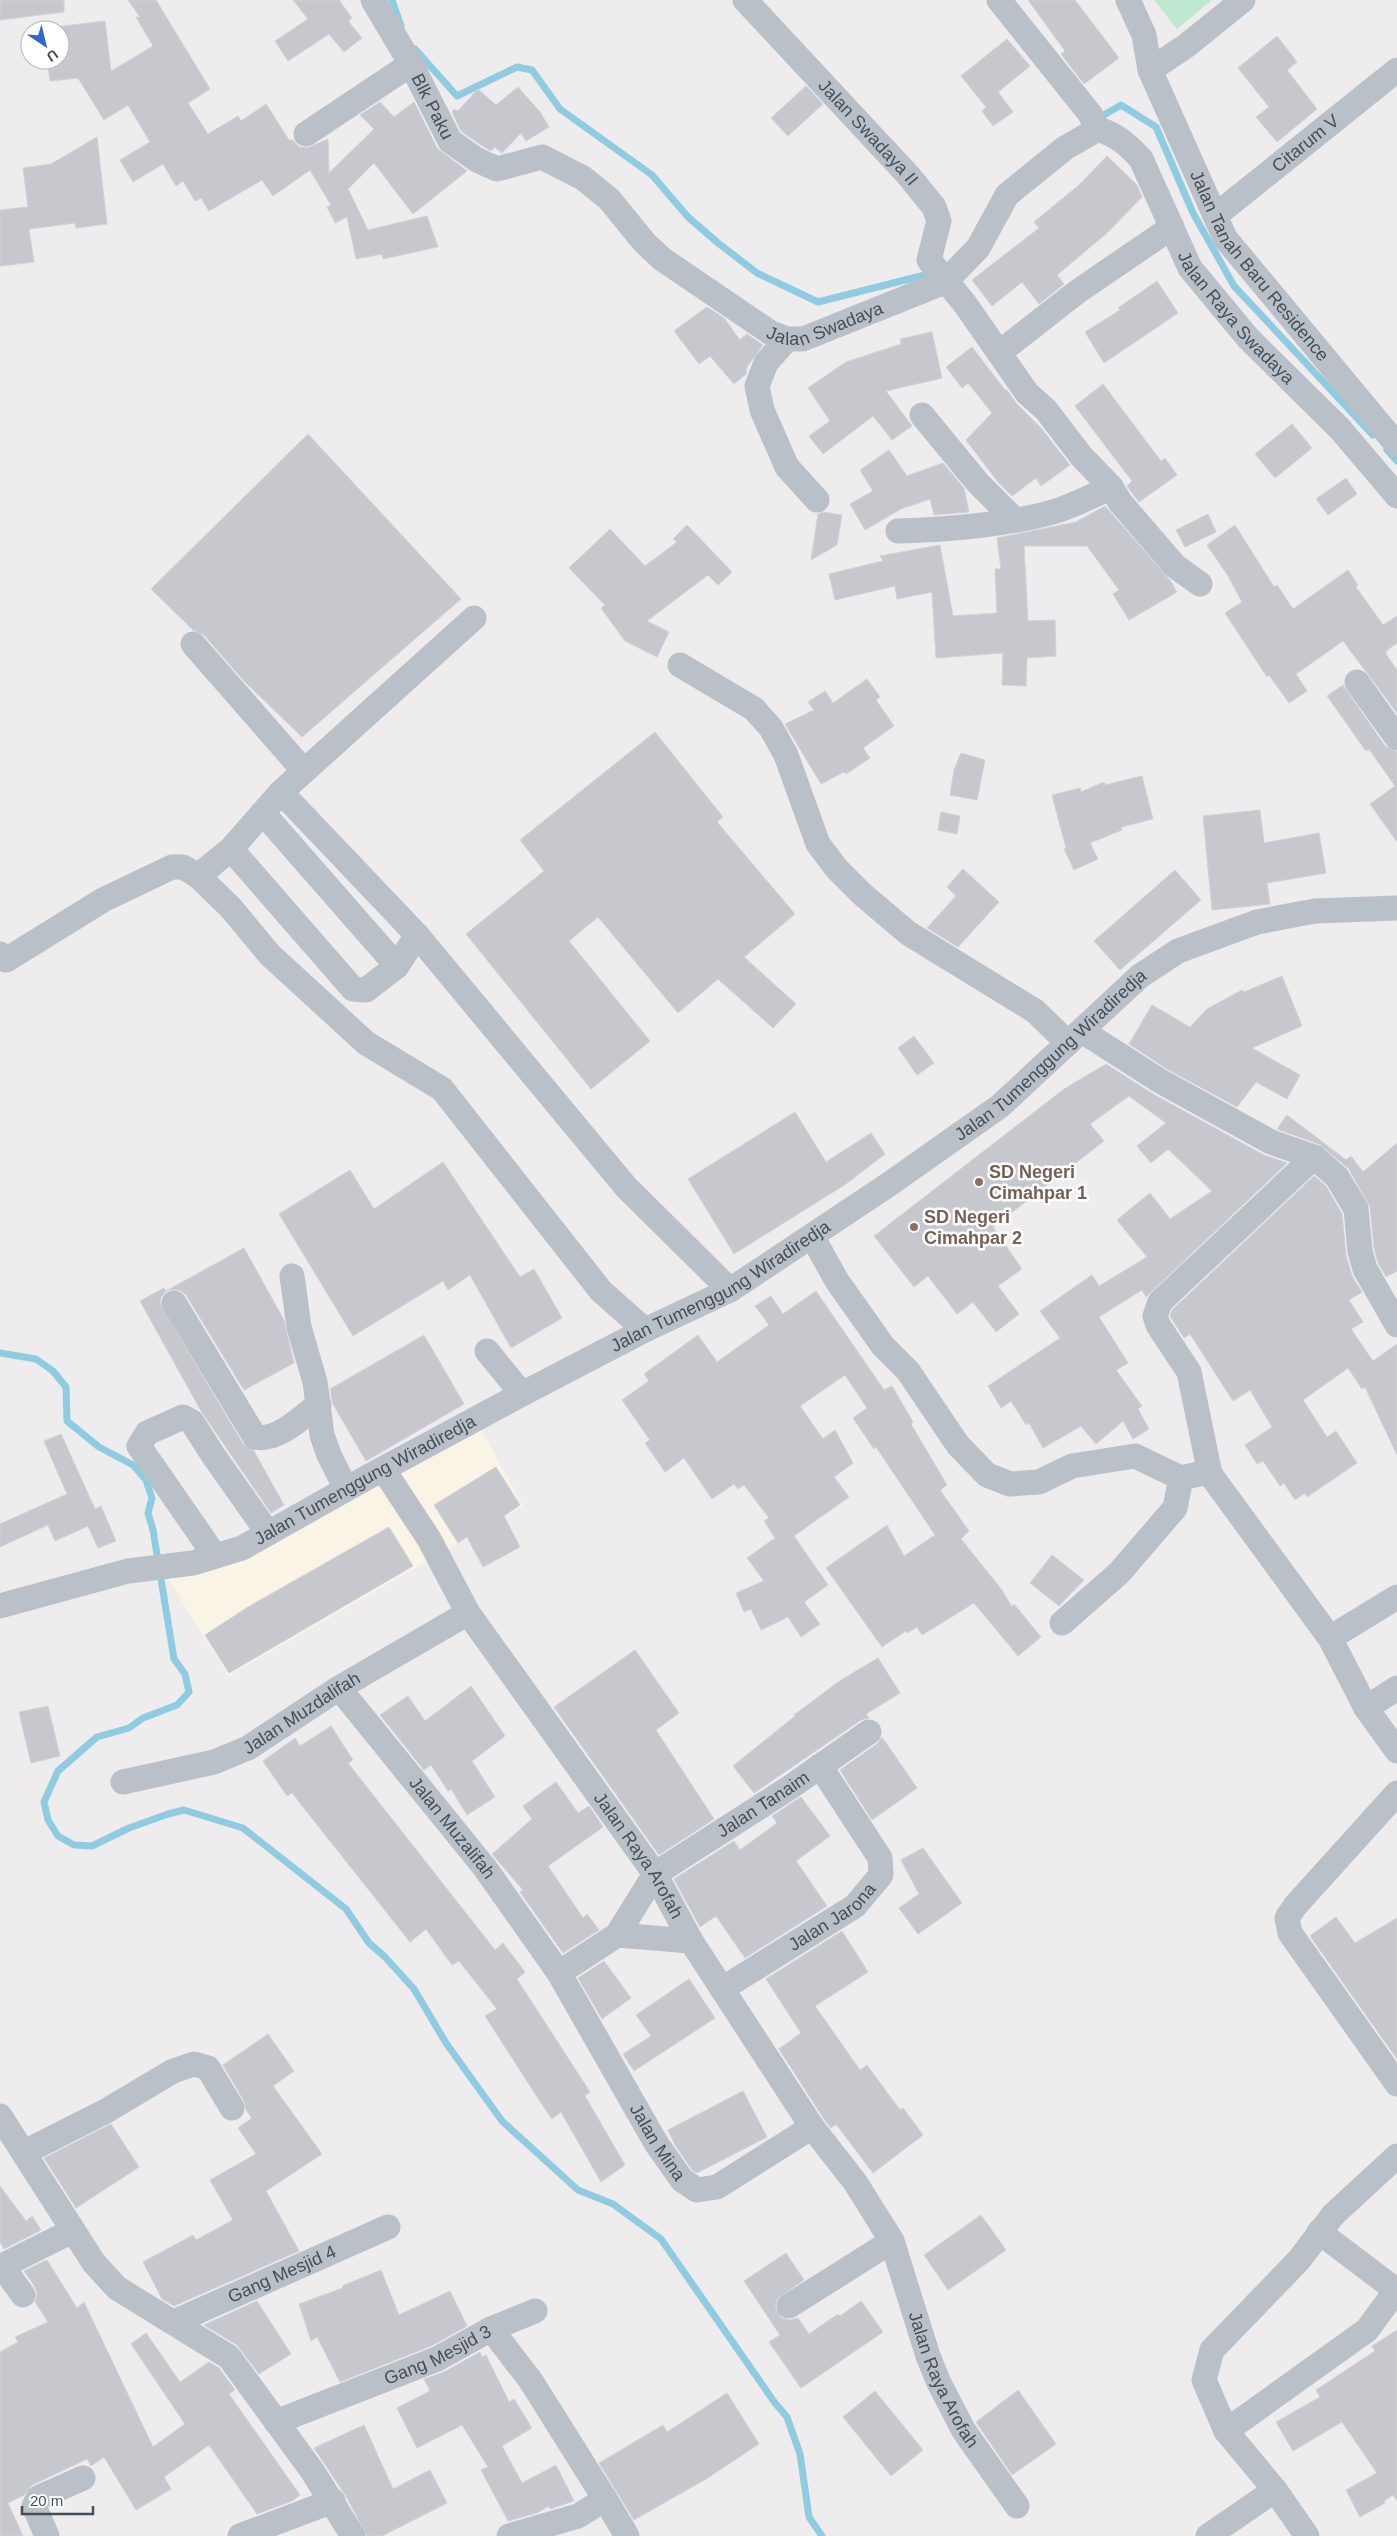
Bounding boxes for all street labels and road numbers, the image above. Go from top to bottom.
street label: Blk Paku [408,70,457,143]
street label: Jalan Swadaya II [814,75,922,189]
street label: Citarum V [1268,111,1343,176]
street label: Jalan Tanah Baru Residence [1186,167,1333,365]
street label: Jalan Raya Swadaya [1174,248,1299,389]
street label: Jalan Swadaya [764,298,887,350]
street label: Jalan Tumenggung Wiradiredja [951,964,1151,1145]
street label: Jalan Tumenggung Wiradiredja [607,1216,835,1356]
street label: Jalan Tumenggung Wiradiredja [251,1411,480,1549]
street label: Jalan Muzdalifah [240,1668,364,1758]
street label: Jalan Tanaim [713,1767,813,1841]
street label: Jalan Muzalifah [405,1773,499,1883]
street label: Jalan Raya Arofah [590,1788,687,1922]
street label: Jalan Jarona [785,1878,881,1955]
street label: Jalan Mina [626,2100,690,2185]
street label: Gang Mesjid 4 [225,2241,339,2307]
street label: Jalan Raya Arofah [905,2309,983,2451]
street label: Gang Mesjid 3 [381,2321,494,2389]

